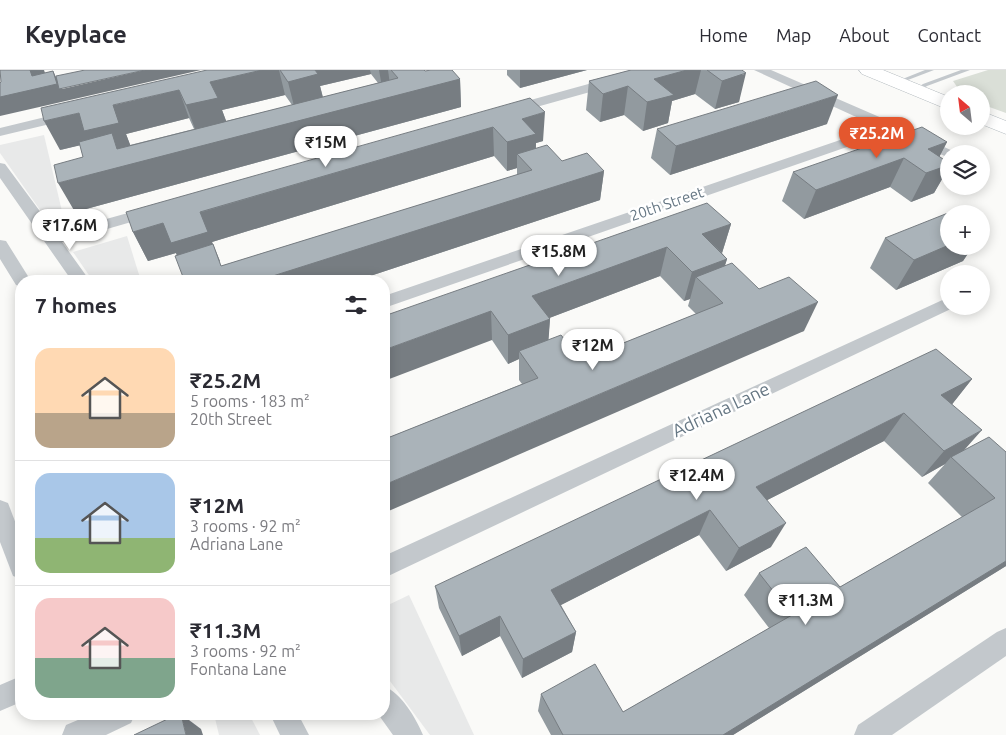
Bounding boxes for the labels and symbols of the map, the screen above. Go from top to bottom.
north arrow [940,85,990,135]
pin: ₹25.2M [836,116,918,159]
pin: ₹15M [296,126,356,168]
street label: 20th Street [628,183,706,224]
pin: ₹17.6M [29,208,111,251]
pin: ₹15.8M [518,234,600,277]
pin: ₹12M [563,328,623,371]
street label: Adriana Lane [669,378,772,440]
pin: ₹12.4M [656,458,738,501]
pin: ₹11.3M [765,584,847,626]

